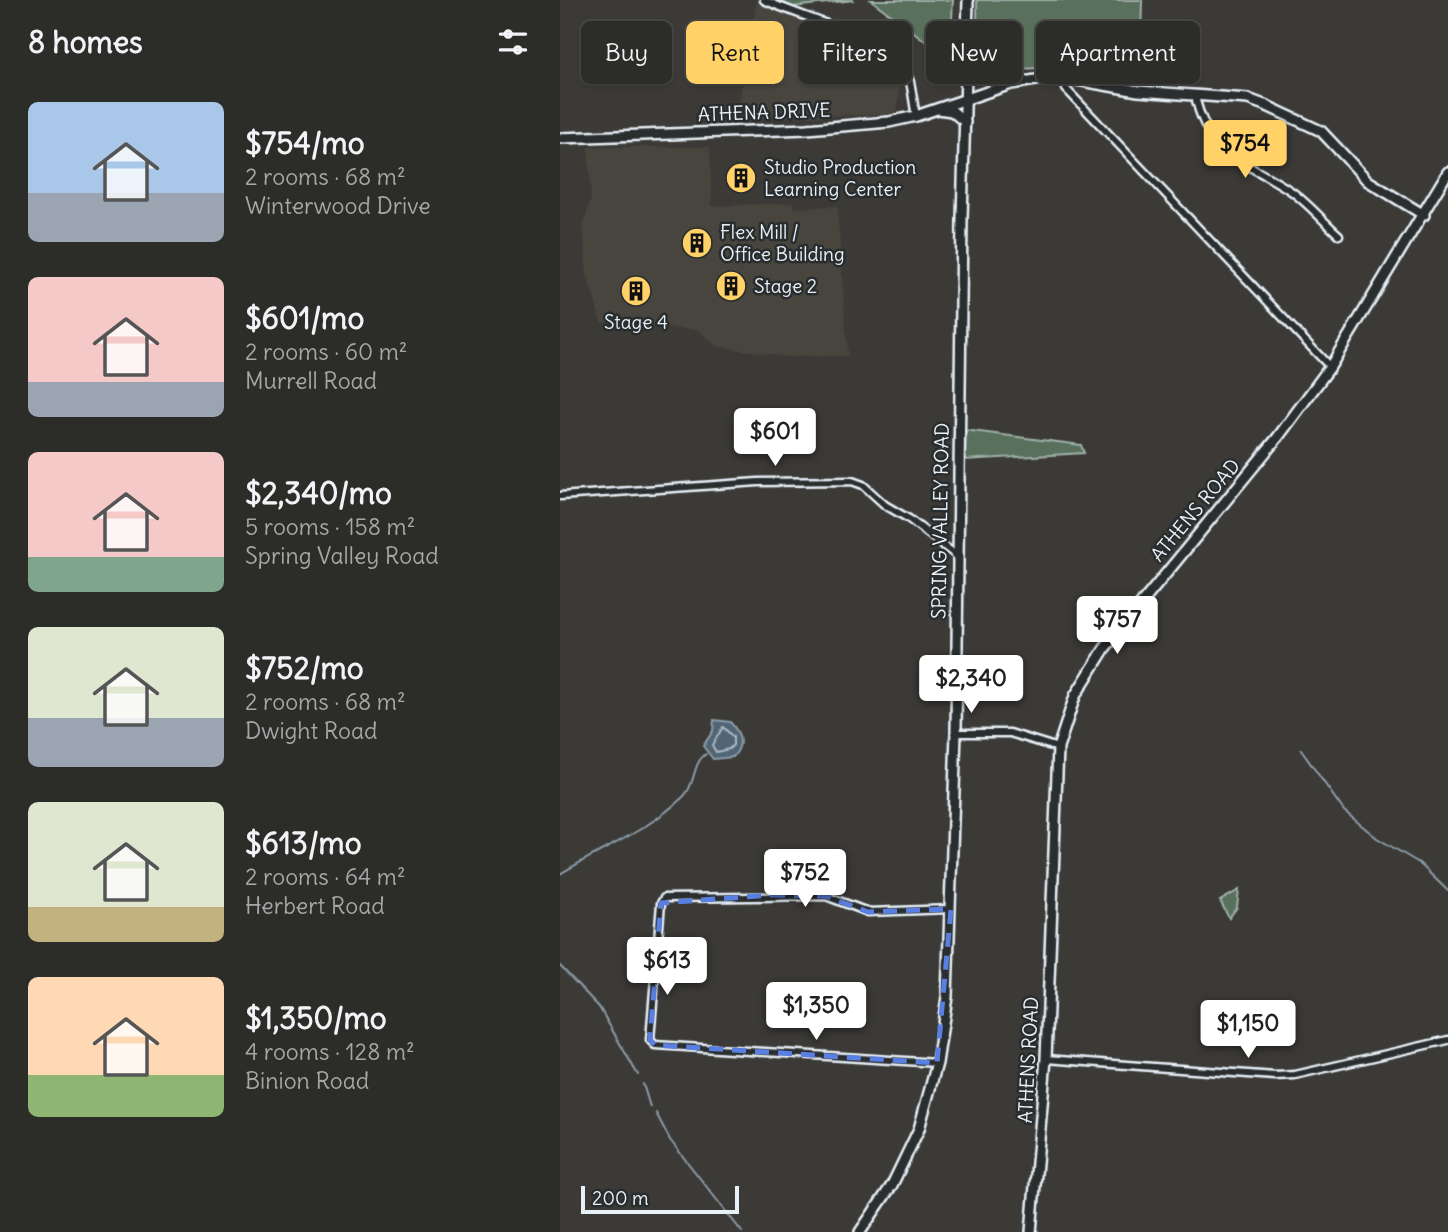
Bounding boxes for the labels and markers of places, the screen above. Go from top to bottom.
pin: $754 [1204,120,1286,180]
place label: Studio Production Learning Center [764,155,916,201]
building icon: Studio Production Learning Center [724,161,758,195]
place label: Flex Mill / Office Building [720,220,845,266]
building icon: Flex Mill / Office Building [680,226,714,260]
building icon: Stage 2 [714,269,748,303]
building icon: Stage 4 [619,274,653,308]
place label: Stage 2 [754,274,817,298]
place label: Stage 4 [604,310,668,334]
pin: $601 [734,408,816,468]
pin: $757 [1076,596,1158,656]
pin: $2,340 [914,656,1028,715]
pin: $752 [764,850,846,909]
pin: $613 [626,937,708,997]
pin: $1,350 [759,982,873,1042]
pin: $1,150 [1191,1000,1305,1060]

